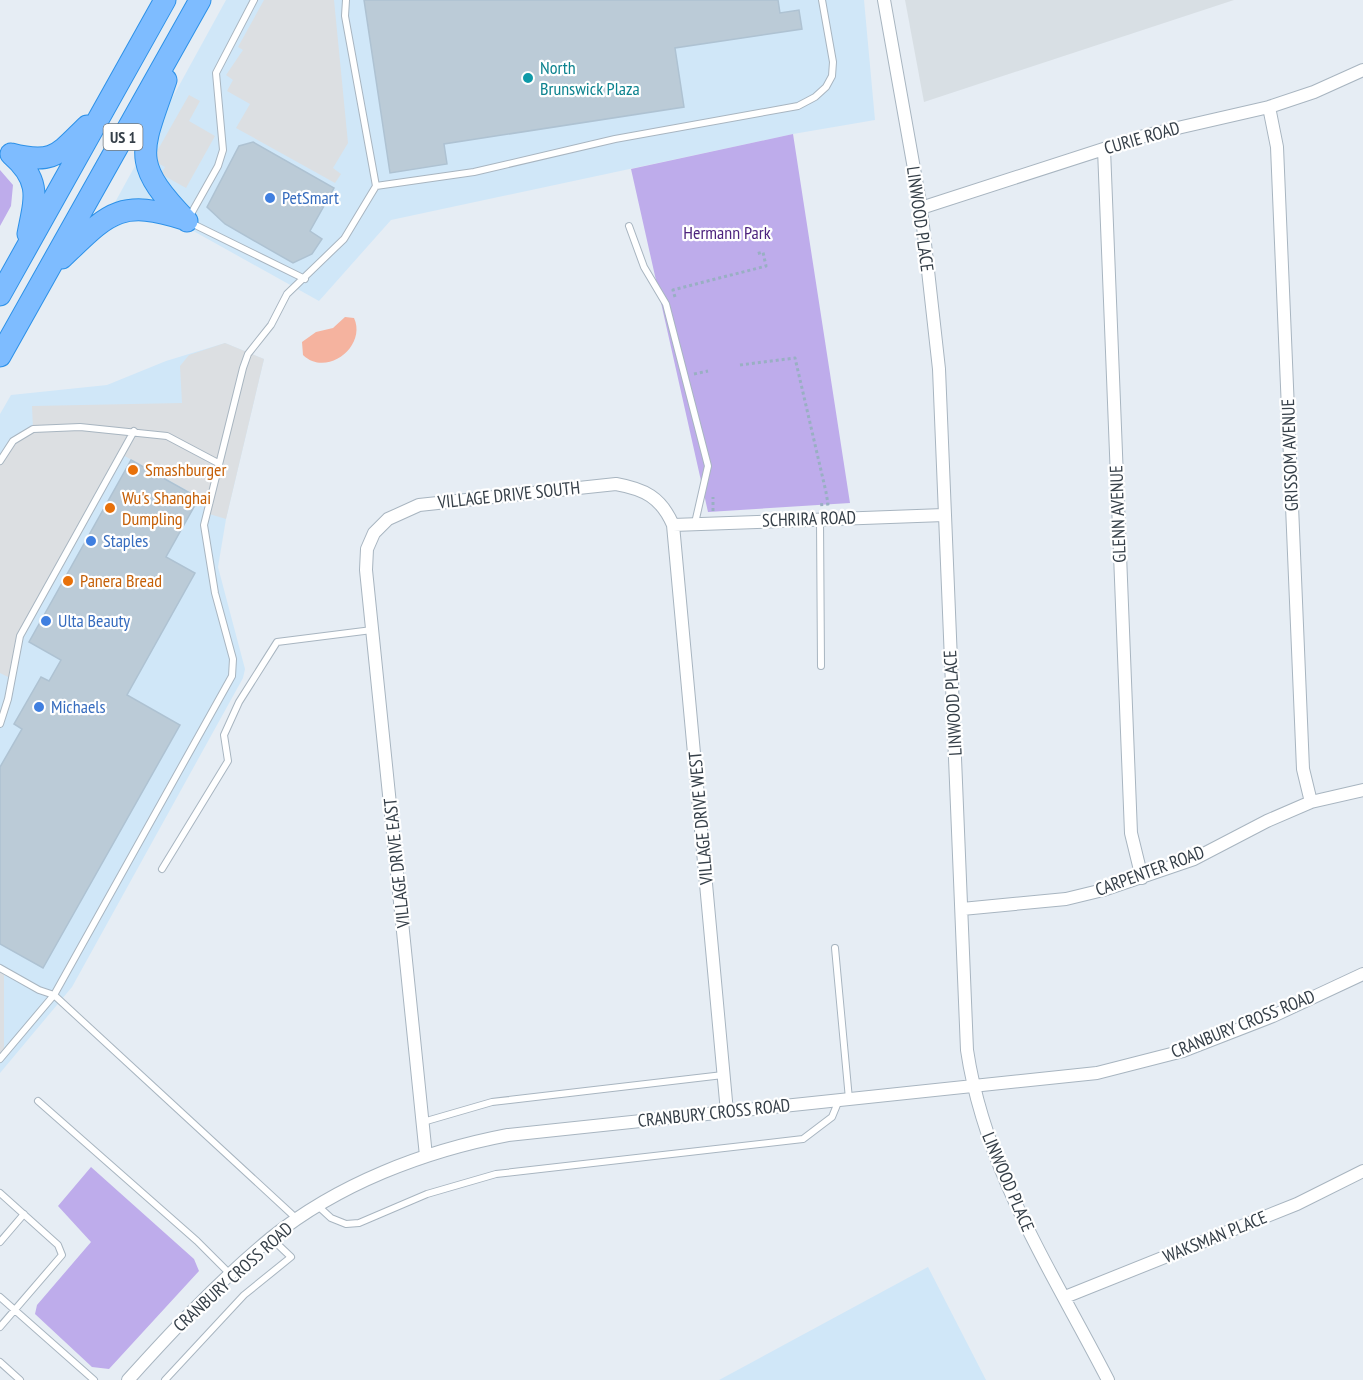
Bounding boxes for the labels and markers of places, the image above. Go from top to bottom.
place label: North Brunswick Plaza [540,56,640,100]
marker: North Brunswick Plaza [521,71,535,85]
place label: PetSmart [282,186,339,209]
marker: PetSmart [263,191,277,205]
place label: Smashburger [145,458,226,481]
marker: Smashburger [126,463,140,477]
place label: Wu's Shanghai Dumpling [122,486,211,530]
marker: Wu's Shanghai Dumpling [103,501,117,515]
place label: Staples [103,529,148,552]
marker: Staples [84,534,98,548]
place label: Panera Bread [80,569,162,592]
marker: Panera Bread [61,574,75,588]
place label: Ulta Beauty [58,609,130,632]
marker: Ulta Beauty [39,614,53,628]
place label: Michaels [51,695,106,718]
marker: Michaels [32,700,46,714]

